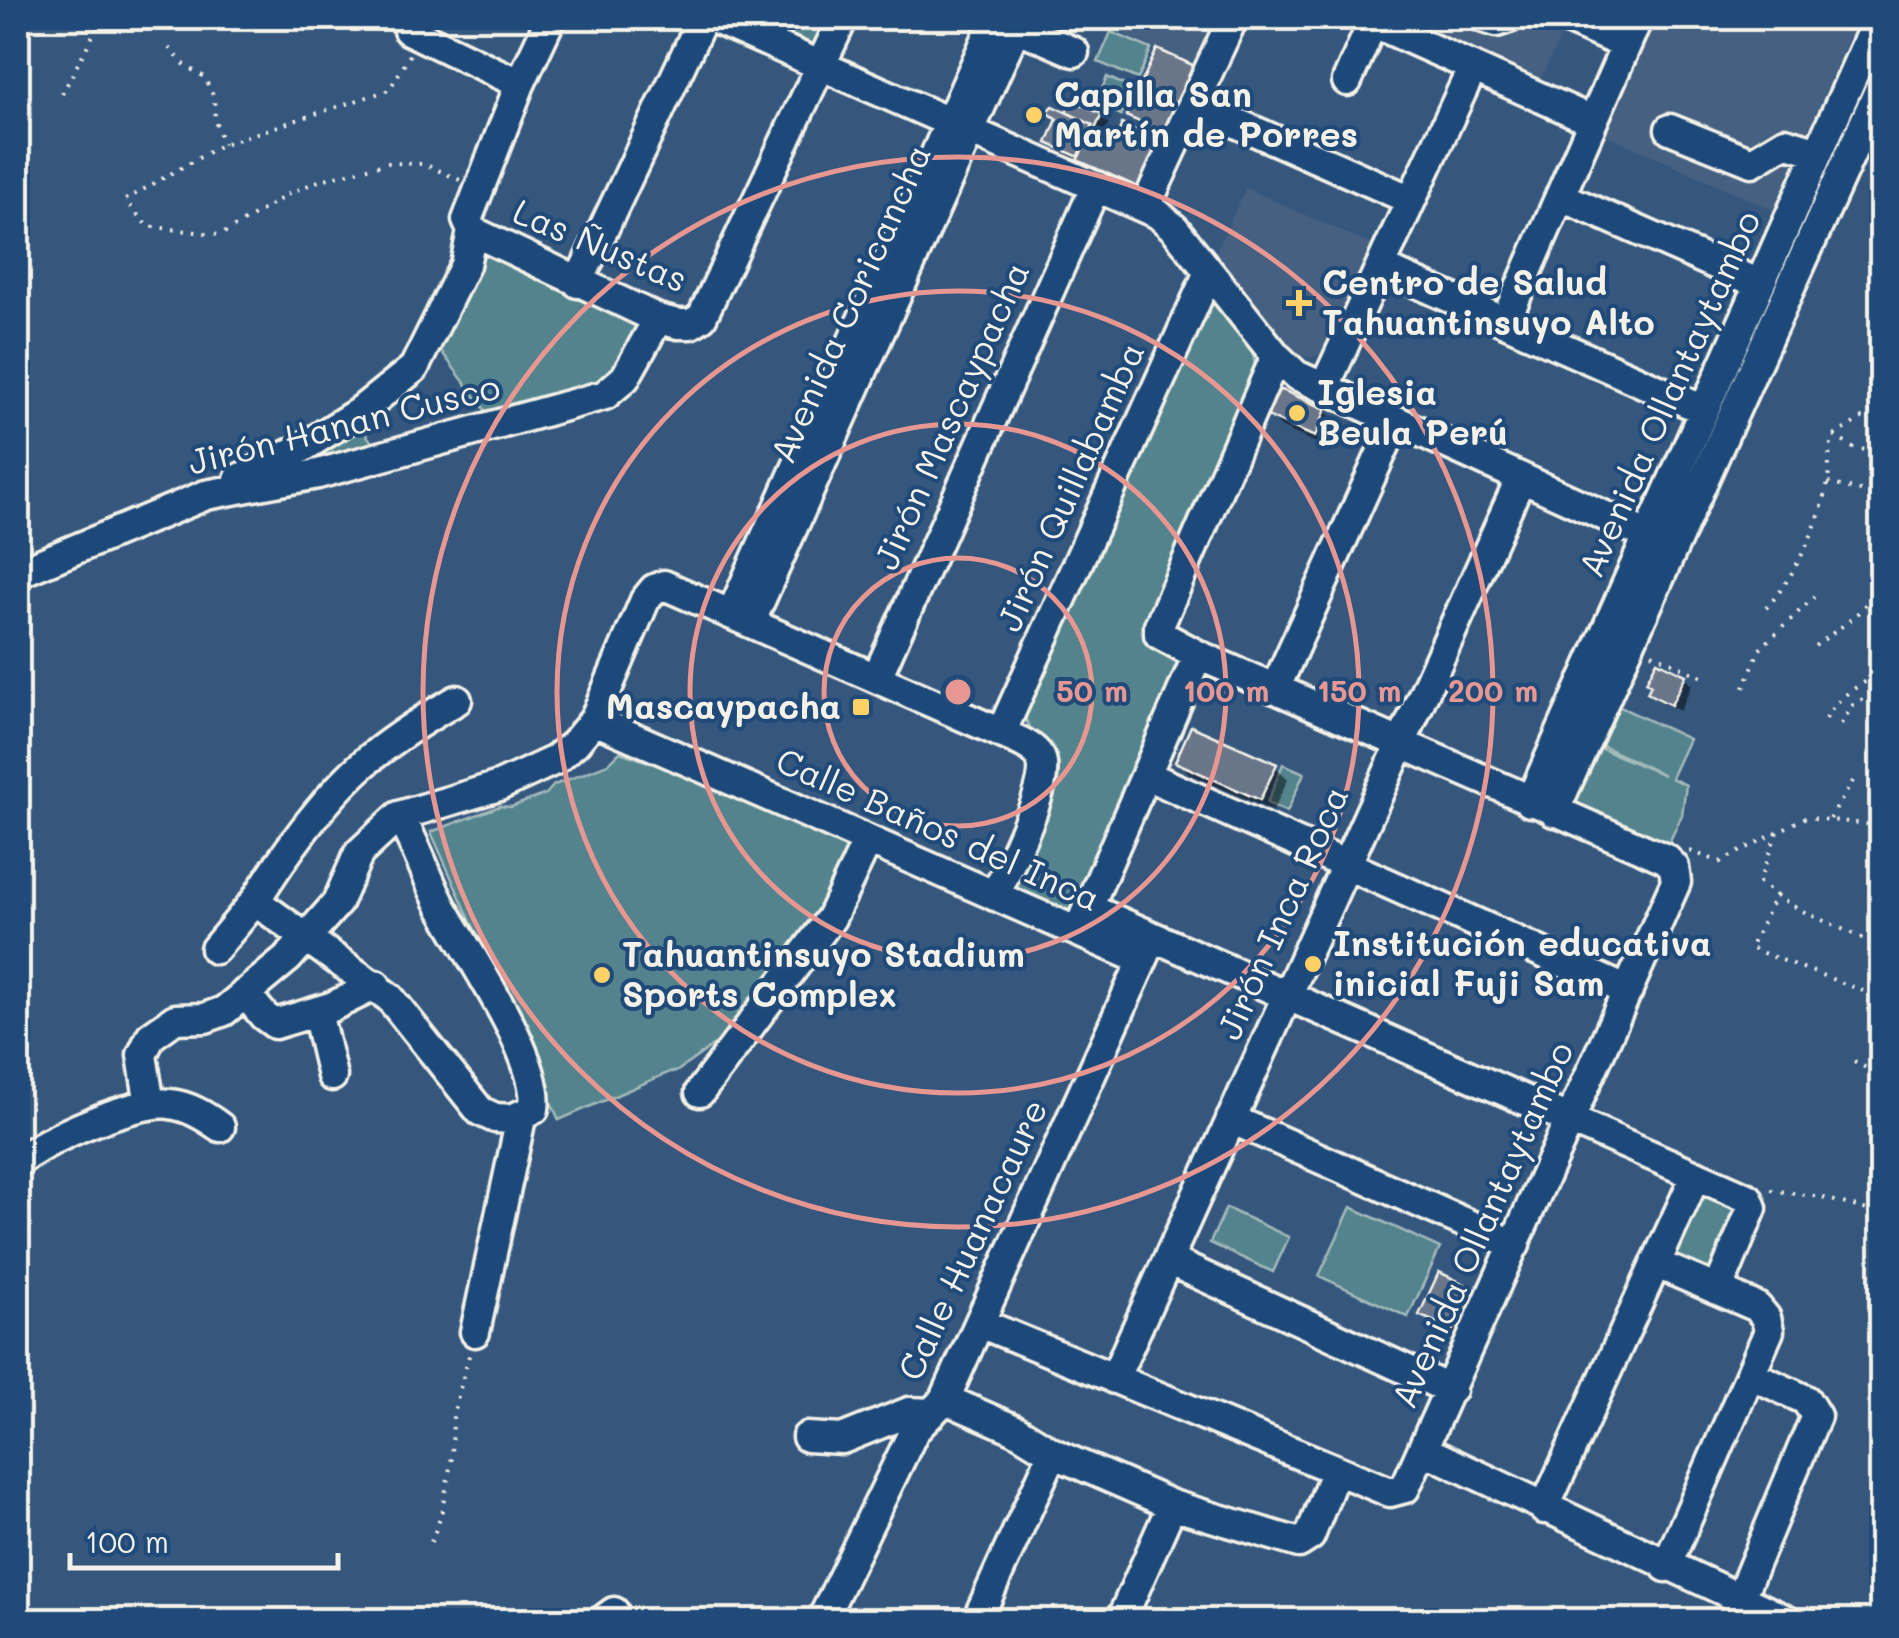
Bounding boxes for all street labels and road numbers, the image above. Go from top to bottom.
street label: Avenida Coricancha [758,137,940,470]
street label: Las Ñustas [507,187,695,301]
street label: Avenida Ollantaytambo [1567,203,1770,584]
street label: Jirón Mascaypacha [862,254,1039,576]
street label: Jirón Quillabamba [985,335,1154,638]
street label: Jirón Hanan Cusco [183,362,504,484]
street label: Calle Baños del Inca [770,736,1108,920]
street label: Jirón Inca Roca [1205,778,1358,1046]
street label: Avenida Ollantaytambo [1380,1034,1583,1415]
street label: Calle Huanacaure [886,1091,1057,1387]

